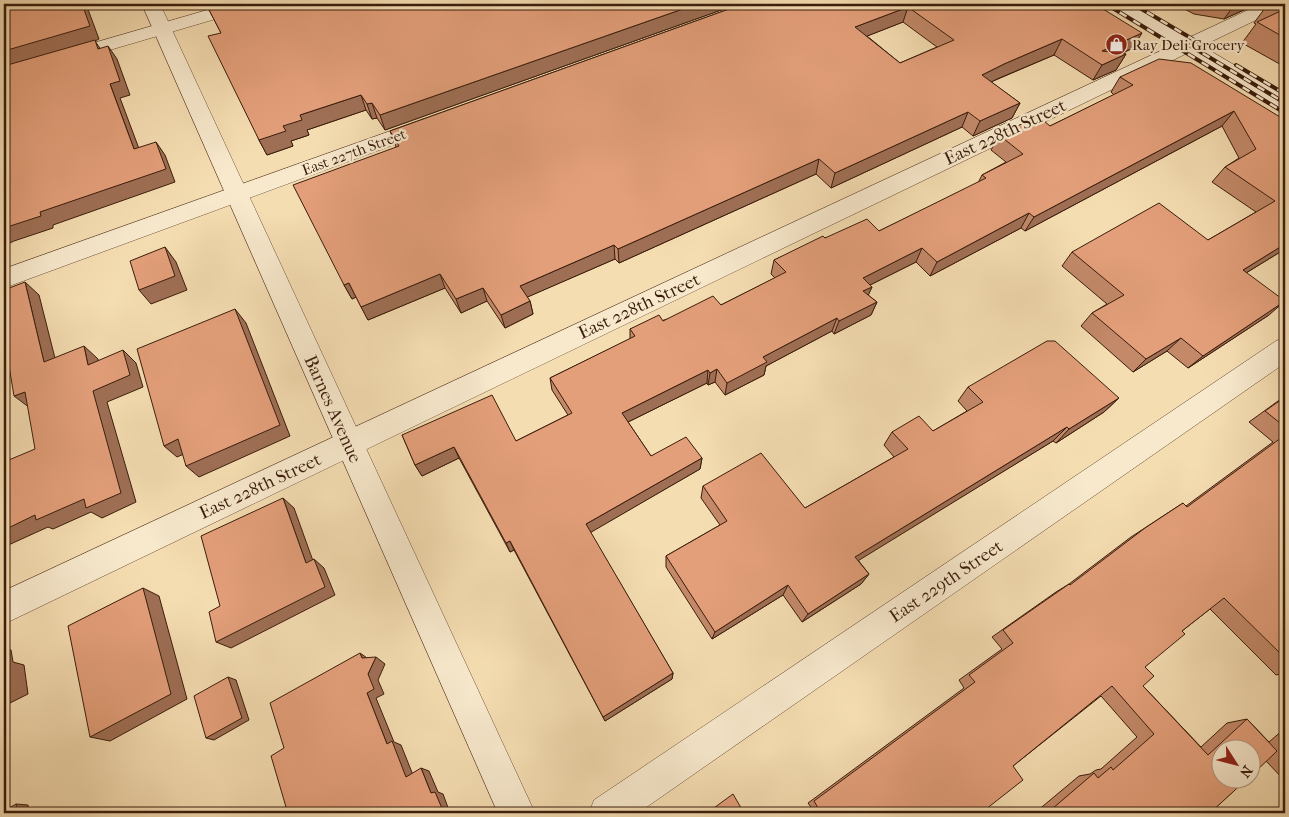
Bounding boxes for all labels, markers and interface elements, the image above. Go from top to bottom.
shop icon: Ray Deli Grocery [1104,33,1128,57]
place label: Ray Deli Grocery [1132,36,1246,54]
street label: East 228th Street [941,95,1070,170]
street label: East 227th Street [299,125,409,179]
street label: East 228th Street [575,269,704,344]
street label: Barnes Avenue [299,352,366,466]
street label: East 228th Street [196,449,325,524]
street label: East 229th Street [886,535,1007,627]
north arrow [1212,740,1262,790]
text: N [1236,762,1256,781]

